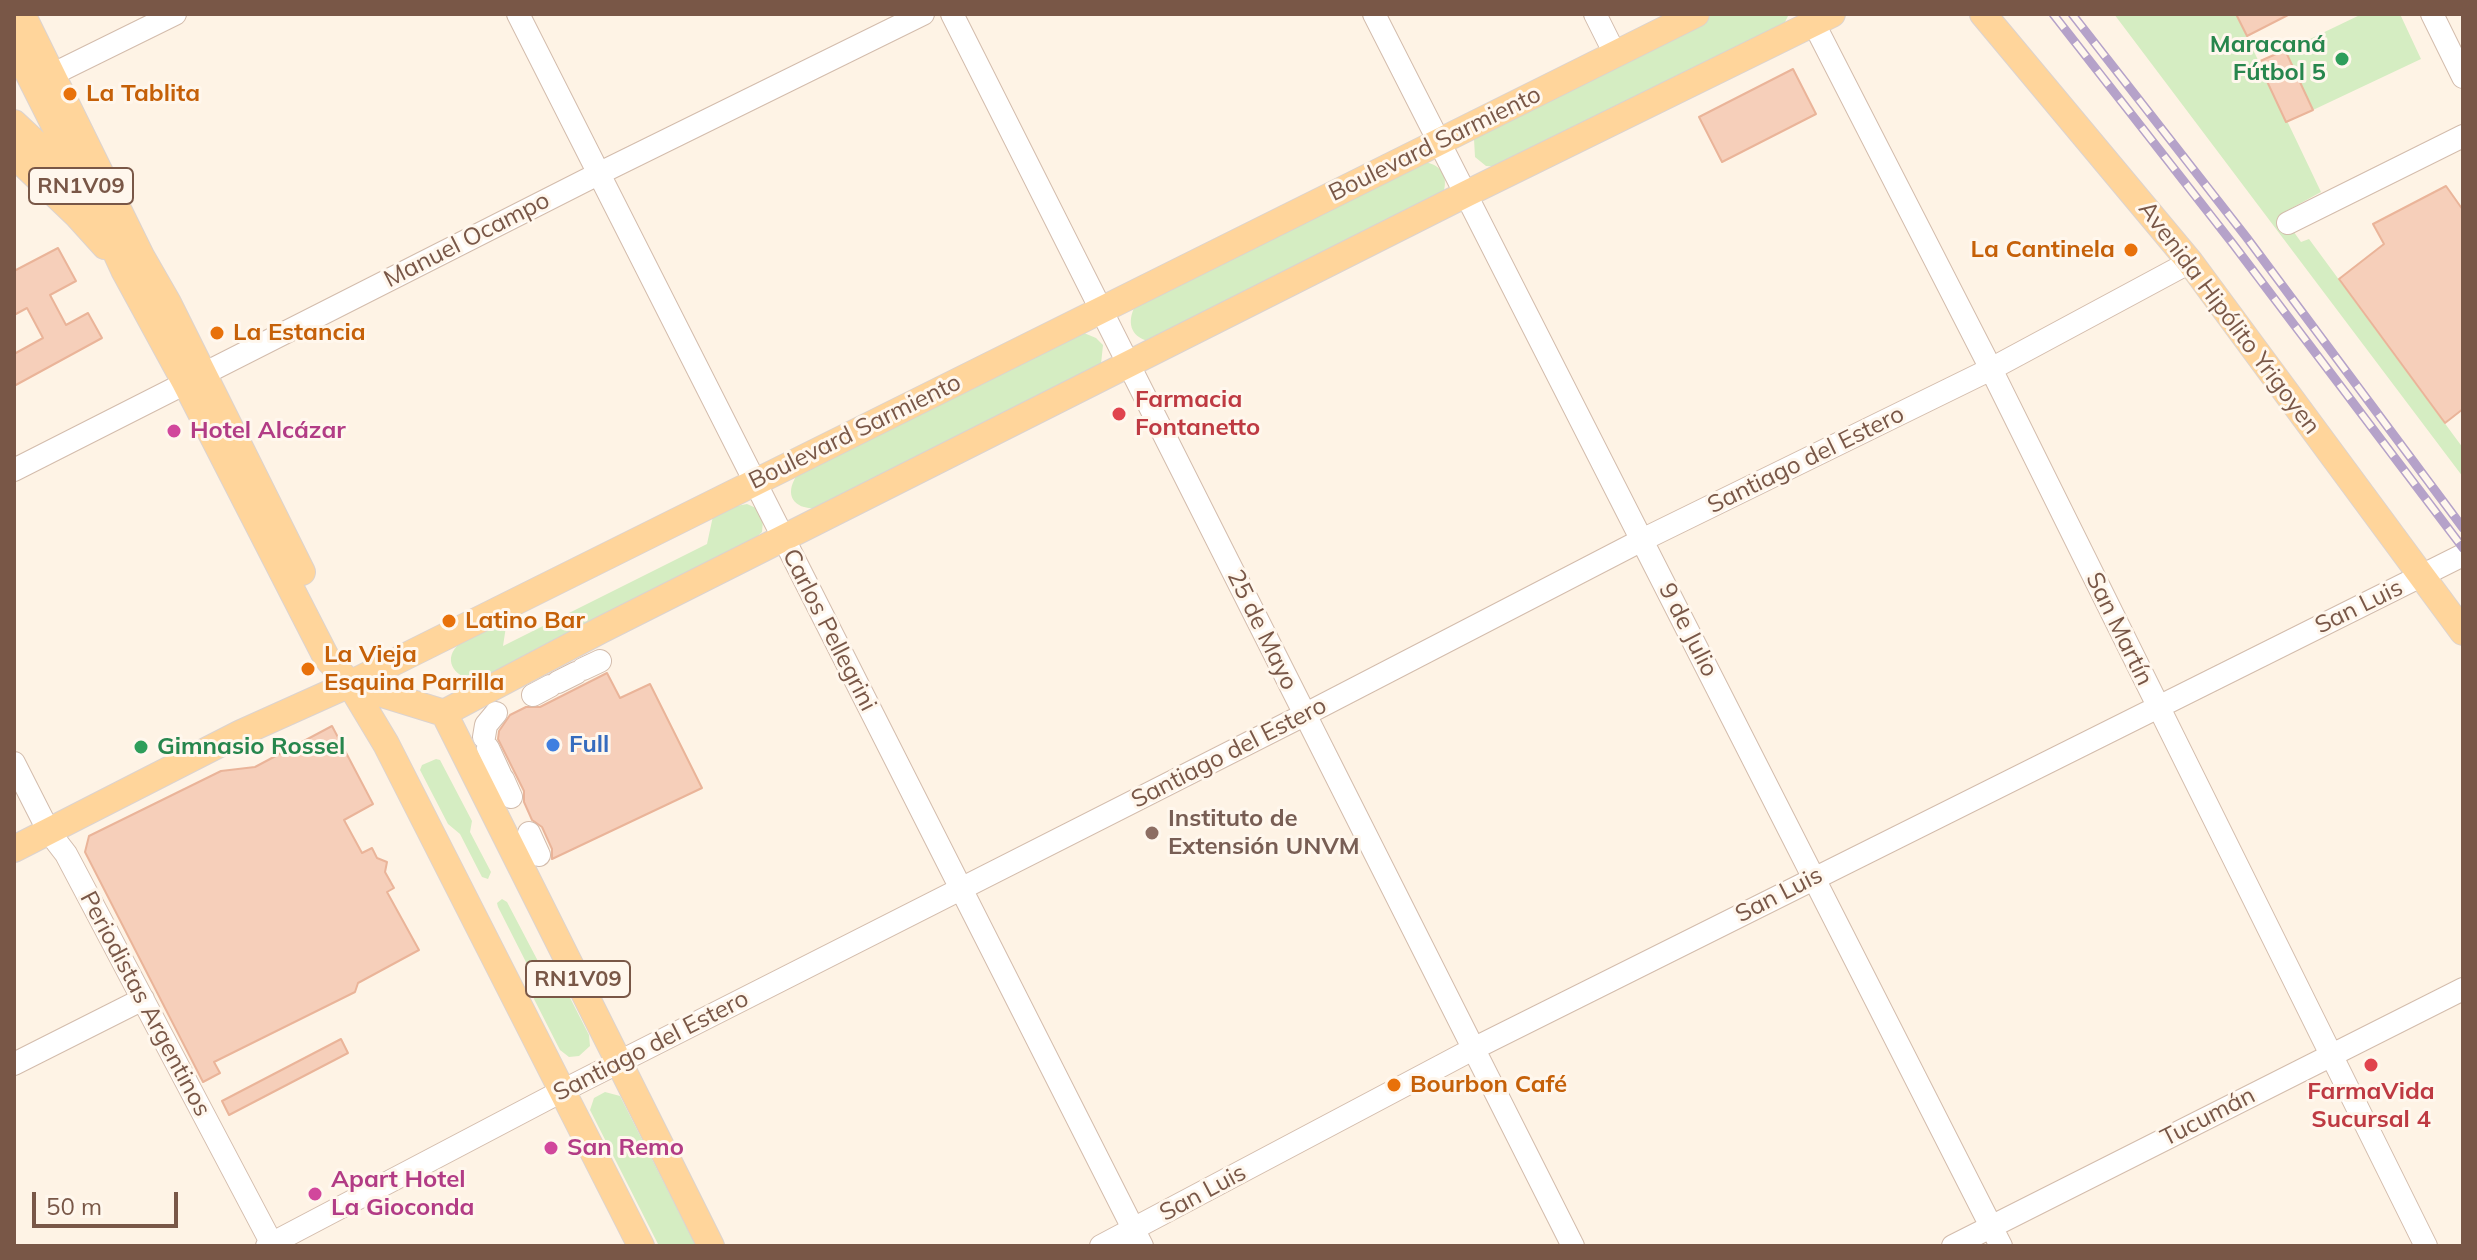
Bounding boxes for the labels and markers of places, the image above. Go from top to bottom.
place label: Maracaná Fútbol 5 [2210,31,2326,87]
marker: Maracaná Fútbol 5 [2333,50,2351,68]
place label: La Tablita [86,80,200,108]
marker: La Tablita [61,85,79,103]
place label: La Cantinela [1971,236,2115,264]
marker: La Cantinela [2122,241,2140,259]
place label: La Estancia [233,319,366,347]
marker: La Estancia [208,324,226,342]
place label: Farmacia Fontanetto [1135,386,1260,442]
marker: Farmacia Fontanetto [1110,405,1128,423]
place label: Hotel Alcázar [190,417,346,445]
marker: Hotel Alcázar [165,422,183,440]
place label: Latino Bar [465,607,585,635]
marker: Latino Bar [440,612,458,630]
place label: La Vieja Esquina Parrilla [324,641,504,697]
marker: La Vieja Esquina Parrilla [299,660,317,678]
place label: Full [569,731,609,759]
place label: Gimnasio Rossel [157,733,345,761]
marker: Full [544,736,562,754]
marker: Gimnasio Rossel [132,738,150,756]
place label: Instituto de Extensión UNVM [1168,805,1360,861]
marker: Instituto de Extensión UNVM [1143,824,1161,842]
marker: FarmaVida Sucursal 4 [2362,1056,2380,1074]
place label: Bourbon Café [1410,1071,1567,1099]
marker: Bourbon Café [1385,1076,1403,1094]
place label: FarmaVida Sucursal 4 [2307,1078,2435,1134]
place label: San Remo [567,1134,684,1162]
marker: San Remo [542,1139,560,1157]
place label: Apart Hotel La Gioconda [331,1166,474,1222]
marker: Apart Hotel La Gioconda [306,1185,324,1203]

